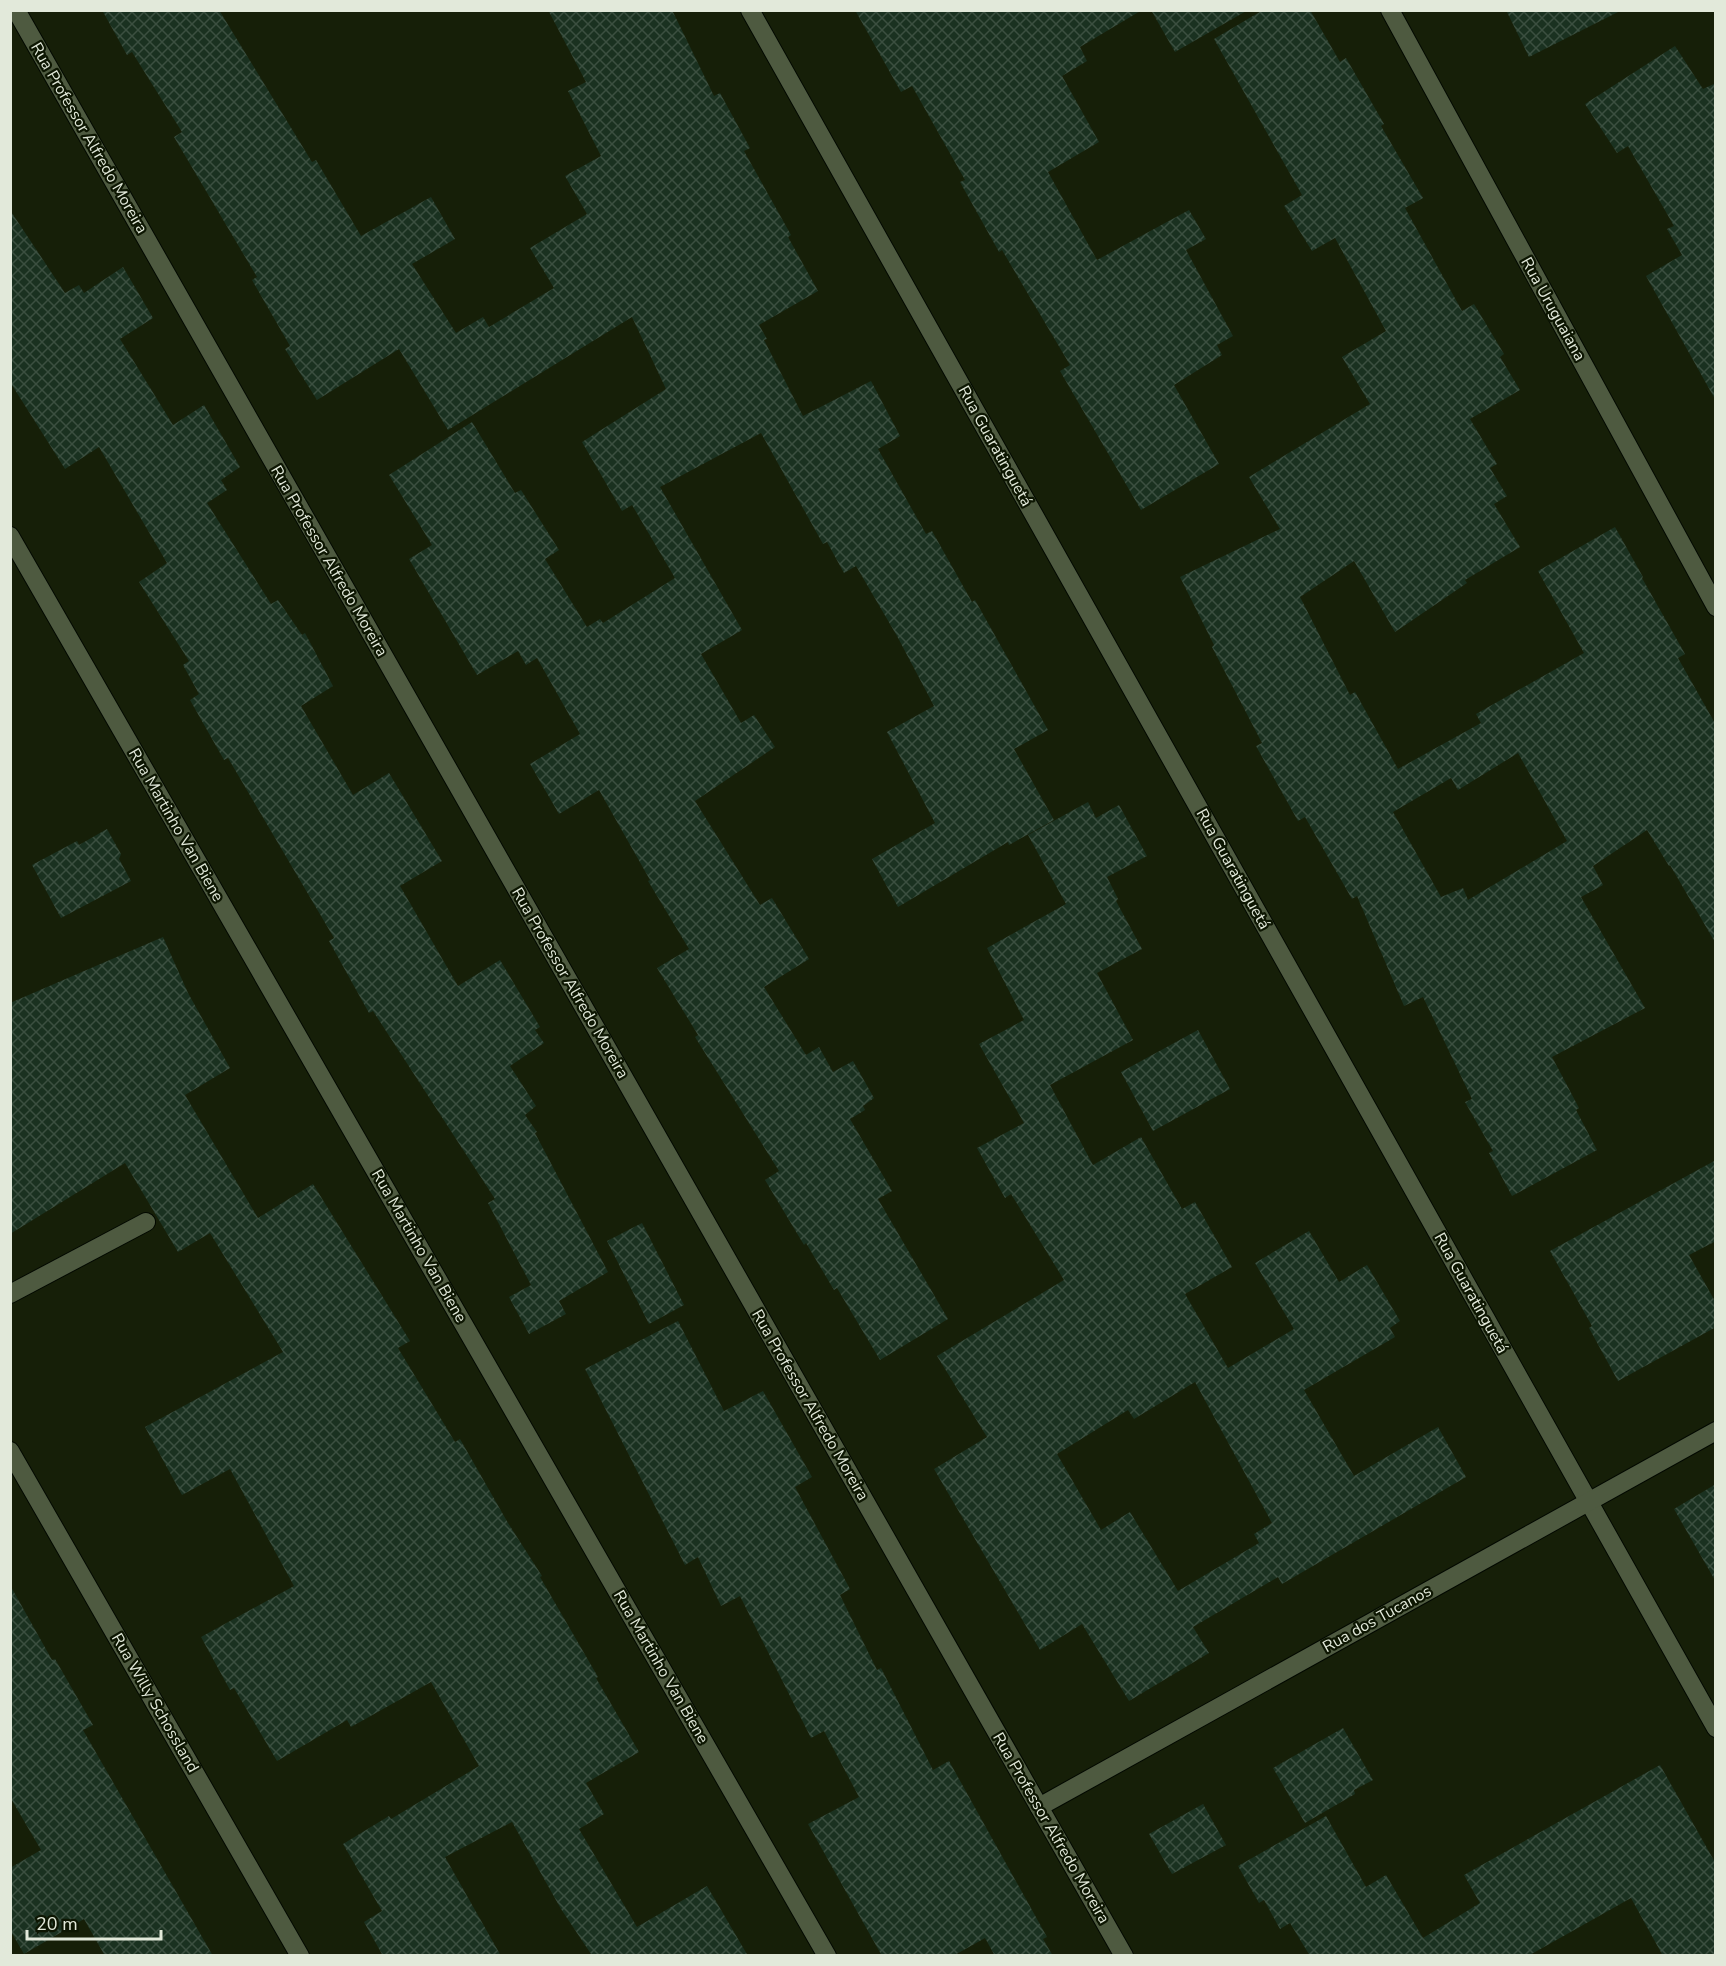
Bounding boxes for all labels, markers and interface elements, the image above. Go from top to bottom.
street label: Rua Professor Alfredo Moreira [25,39,153,237]
street label: Rua Uruguaiana [1515,253,1591,365]
street label: Rua Guaratinguetá [953,382,1037,510]
street label: Rua Professor Alfredo Moreira [265,462,393,660]
street label: Rua Martinho Van Biene [123,744,229,906]
street label: Rua Guaratinguetá [1191,805,1275,933]
street label: Rua Professor Alfredo Moreira [506,884,634,1082]
street label: Rua Martinho Van Biene [366,1165,472,1327]
street label: Rua Guaratinguetá [1429,1229,1513,1357]
street label: Rua Professor Alfredo Moreira [746,1306,874,1504]
street label: Rua dos Tucanos [1319,1580,1435,1658]
street label: Rua Martinho Van Biene [608,1586,714,1748]
street label: Rua Willy Schossland [106,1629,204,1777]
street label: Rua Professor Alfredo Moreira [987,1729,1115,1927]
scale bar [27,1903,160,1941]
text: 20 m [36,1912,78,1936]

